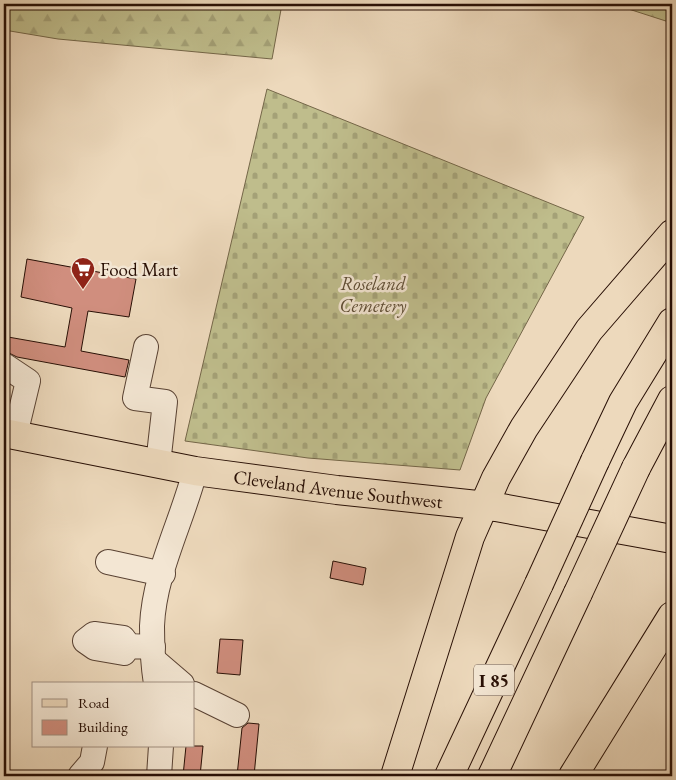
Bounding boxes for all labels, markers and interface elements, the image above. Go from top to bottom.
supermarket icon: Food Mart [70,256,96,290]
place label: Food Mart [100,257,178,282]
park label: Roseland Cemetery [340,271,407,318]
street label: Cleveland Avenue Southwest [232,464,444,514]
road number: I 85 [474,664,514,696]
legend [32,682,195,748]
text: Road [78,693,110,712]
text: Building [78,717,128,736]

